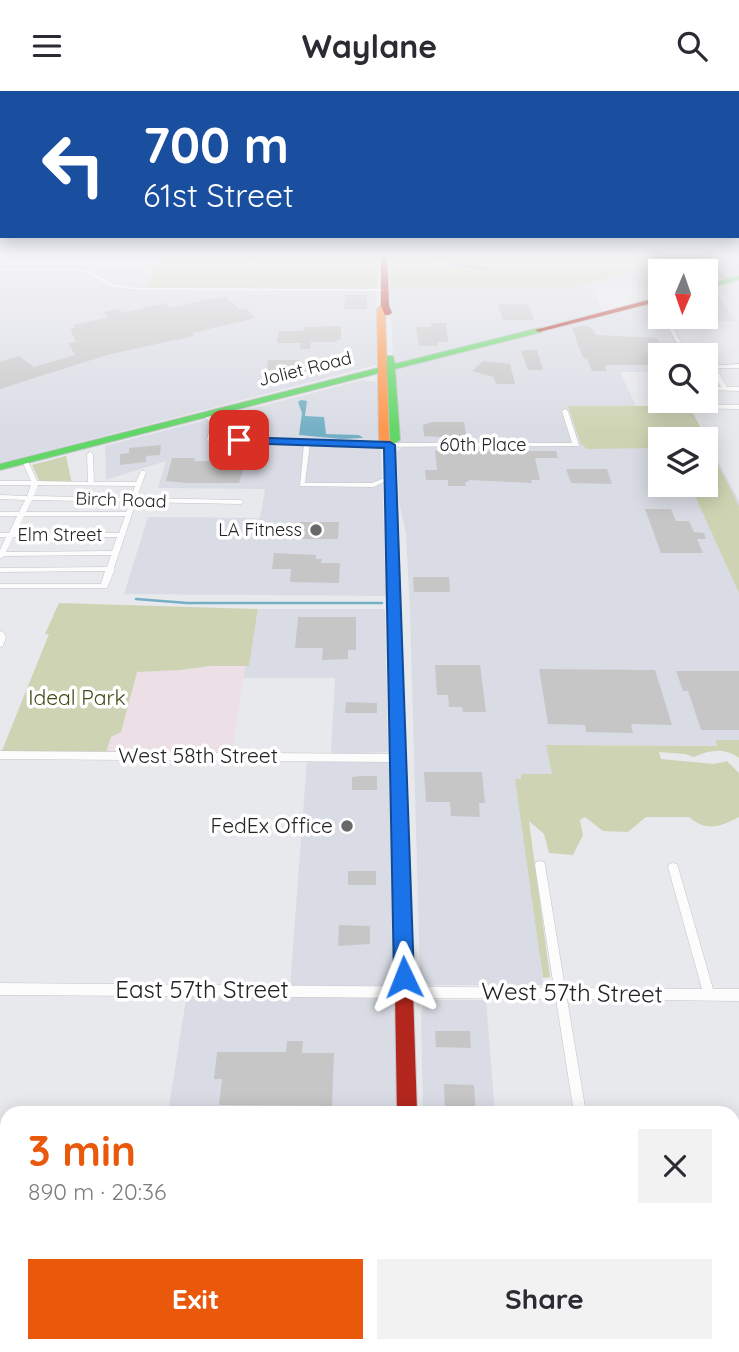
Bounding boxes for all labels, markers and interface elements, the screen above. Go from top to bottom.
text: Waylane [302,26,437,66]
icon: menu [28,27,66,65]
icon: search [673,27,711,65]
text: 700 m [143,114,289,175]
icon: left [28,119,119,210]
text: 61st Street [143,175,294,215]
north arrow [648,259,718,329]
map controls [648,259,718,497]
button: search [648,343,718,413]
street label: Joliet Road [256,346,354,391]
pin [209,410,269,470]
icon: arrive [220,421,258,459]
button: layers [648,427,718,497]
street label: 60th Place [440,433,526,456]
street label: Birch Road [75,486,167,513]
place label: LA Fitness [218,518,302,541]
marker: LA Fitness [308,522,324,538]
street label: Elm Street [18,523,102,546]
park label: Ideal Park [28,684,126,710]
street label: West 58th Street [118,742,278,768]
place label: FedEx Office [211,812,333,838]
marker: FedEx Office [339,818,355,834]
position arrow [367,940,441,1014]
street label: East 57th Street [115,974,289,1004]
street label: West 57th Street [481,975,663,1009]
text: 3 min [28,1124,136,1177]
button: close [638,1129,712,1203]
text: 890 m · 20:36 [28,1177,166,1206]
button: Exit [28,1259,363,1339]
button: Share [377,1259,712,1339]

